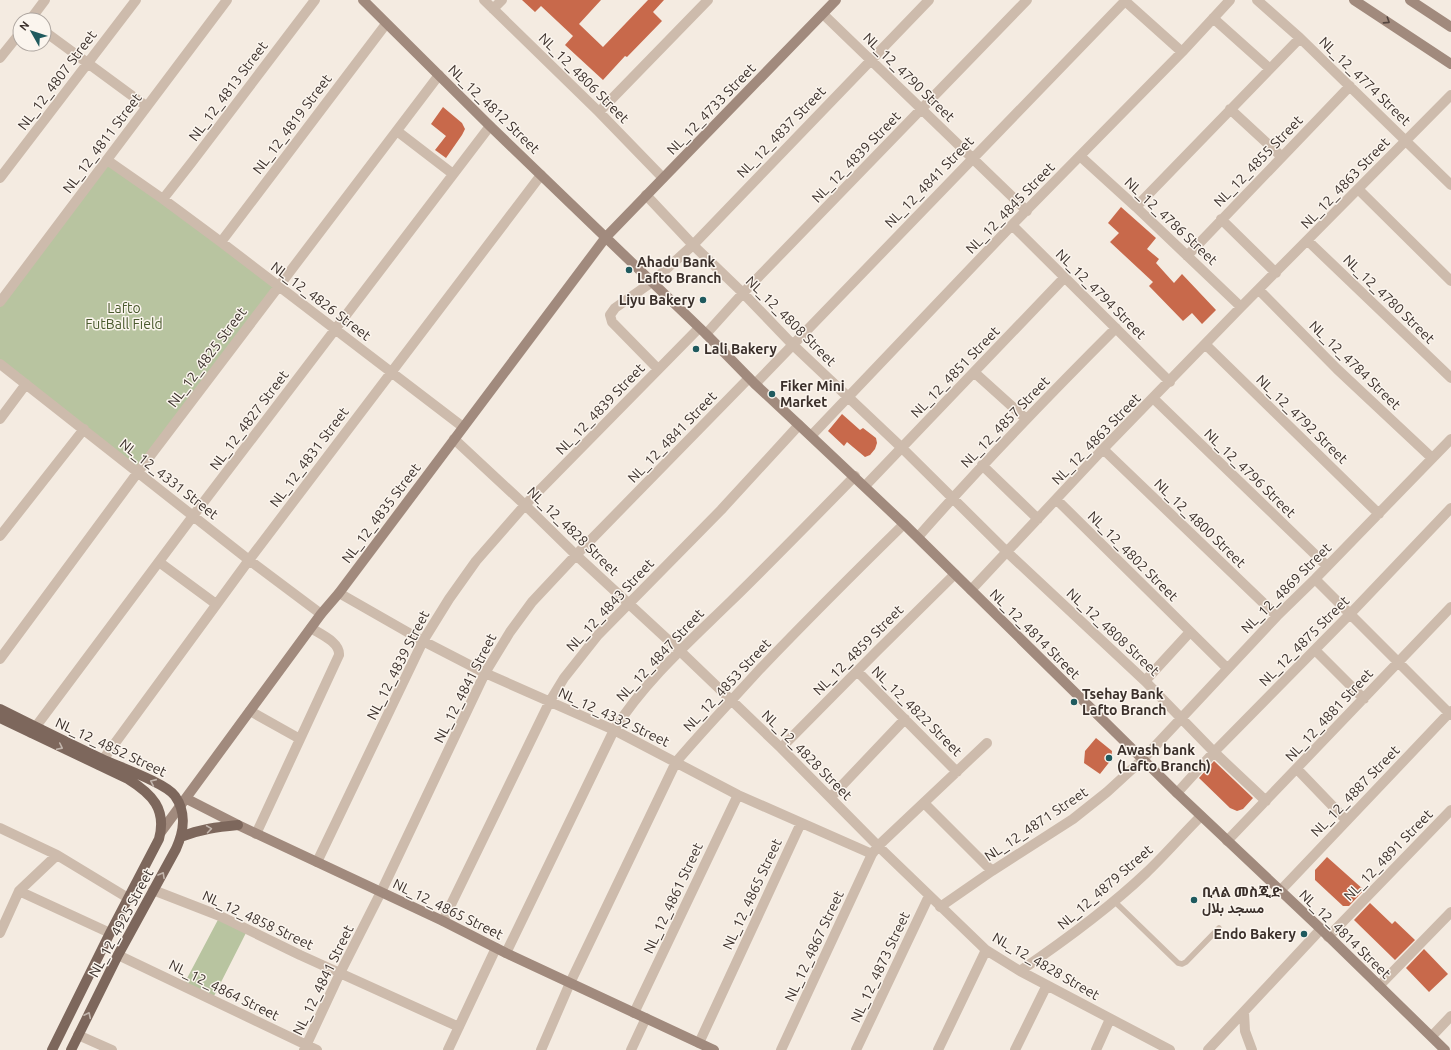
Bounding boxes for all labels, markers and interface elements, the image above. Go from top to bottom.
north arrow [12,12,52,52]
one-way arrow [1383,17,1390,24]
street label: NL_12_4807 Street [14,27,100,133]
street label: NL_12_4790 Street [860,29,958,125]
street label: NL_12_4806 Street [536,30,633,127]
street label: NL_12_4774 Street [1316,33,1414,129]
street label: NL_12_4813 Street [185,38,271,144]
street label: NL_12_4733 Street [663,60,759,158]
street label: NL_12_4812 Street [445,61,543,157]
street label: NL_12_4819 Street [249,71,335,177]
street label: NL_12_4837 Street [733,83,829,181]
street label: NL_12_4811 Street [59,90,145,196]
street label: NL_12_4839 Street [808,108,904,206]
street label: NL_12_4855 Street [1210,112,1306,210]
street label: NL_12_4841 Street [881,133,977,231]
street label: NL_12_4863 Street [1297,134,1393,232]
street label: NL_12_4845 Street [962,159,1058,257]
street label: NL_12_4786 Street [1121,174,1221,268]
street label: NL_12_4794 Street [1053,246,1150,343]
street label: NL_12_4780 Street [1340,251,1438,347]
place label: Ahadu Bank Lafto Branch [637,254,722,286]
street label: NL_12_4826 Street [268,258,374,344]
marker: Ahadu Bank Lafto Branch [624,265,634,275]
street label: NL_12_4808 Street [743,273,840,370]
place label: Liyu Bakery [619,292,696,308]
marker: Liyu Bakery [698,295,708,305]
park label: Lafto FutBall Field [85,300,163,332]
street label: NL_12_4825 Street [164,304,250,410]
street label: NL_12_4784 Street [1306,317,1404,413]
street label: NL_12_4851 Street [907,323,1003,421]
place label: Lali Bakery [704,341,777,357]
marker: Lali Bakery [691,344,701,354]
street label: NL_12_4839 Street [552,360,648,458]
street label: NL_12_4827 Street [206,367,292,473]
street label: NL_12_4792 Street [1253,371,1351,467]
street label: NL_12_4857 Street [957,373,1053,471]
place label: Fiker Mini Market [780,378,845,410]
street label: NL_12_4841 Street [624,388,720,486]
marker: Fiker Mini Market [767,389,777,399]
street label: NL_12_4863 Street [1048,390,1144,488]
street label: NL_12_4831 Street [266,404,352,510]
street label: NL_12_4796 Street [1201,425,1299,521]
street label: NL_12_4331 Street [117,436,222,523]
street label: NL_12_4835 Street [338,460,424,566]
street label: NL_12_4800 Street [1151,475,1249,571]
street label: NL_12_4828 Street [524,483,622,579]
street label: NL_12_4802 Street [1085,508,1182,605]
street label: NL_12_4869 Street [1238,539,1335,636]
street label: NL_12_4843 Street [563,555,657,655]
street label: NL_12_4808 Street [1063,585,1163,679]
street label: NL_12_4814 Street [987,586,1084,683]
street label: NL_12_4875 Street [1256,592,1353,689]
street label: NL_12_4859 Street [810,601,907,698]
street label: NL_12_4847 Street [613,605,707,705]
street label: NL_12_4839 Street [364,607,433,722]
street label: NL_12_4841 Street [431,630,500,745]
street label: NL_12_4853 Street [680,635,774,735]
street label: NL_12_4822 Street [869,663,966,760]
street label: NL_12_4881 Street [1282,665,1376,765]
street label: NL_12_4332 Street [556,684,672,750]
place label: Tsehay Bank Lafto Branch [1082,686,1167,718]
marker: Tsehay Bank Lafto Branch [1069,697,1079,707]
street label: NL_12_4828 Street [759,707,856,804]
street label: NL_12_4852 Street [53,714,169,780]
one-way arrow [56,742,64,750]
place label: Awash bank (Lafto Branch) [1117,742,1211,774]
street label: NL_12_4887 Street [1307,742,1403,840]
marker: Awash bank (Lafto Branch) [1104,753,1114,763]
one-way arrow [149,778,156,786]
street label: NL_12_4871 Street [982,783,1091,864]
street label: NL_12_4891 Street [1340,806,1436,904]
one-way arrow [206,825,212,834]
street label: NL_12_4865 Street [719,836,785,952]
street label: NL_12_4861 Street [640,840,706,956]
street label: NL_12_4879 Street [1054,841,1156,933]
street label: NL_12_4925 Street [86,866,157,980]
one-way arrow [157,872,164,879]
street label: NL_12_4865 Street [390,875,506,943]
place label: ቢላል መስጂድ مسجد بلال [1202,884,1282,917]
street label: NL_12_4814 Street [1296,886,1394,982]
street label: NL_12_4858 Street [200,887,316,953]
street label: NL_12_4867 Street [781,888,847,1004]
marker: ቢላል መስጂድ مسجد بلال [1189,895,1199,905]
street label: NL_12_4873 Street [847,909,913,1025]
street label: NL_12_4841 Street [289,922,357,1038]
place label: Endo Bakery [1213,926,1297,942]
street label: NL_12_4828 Street [990,929,1103,1003]
marker: Endo Bakery [1299,929,1309,939]
street label: NL_12_4864 Street [166,956,282,1024]
one-way arrow [83,1012,91,1019]

